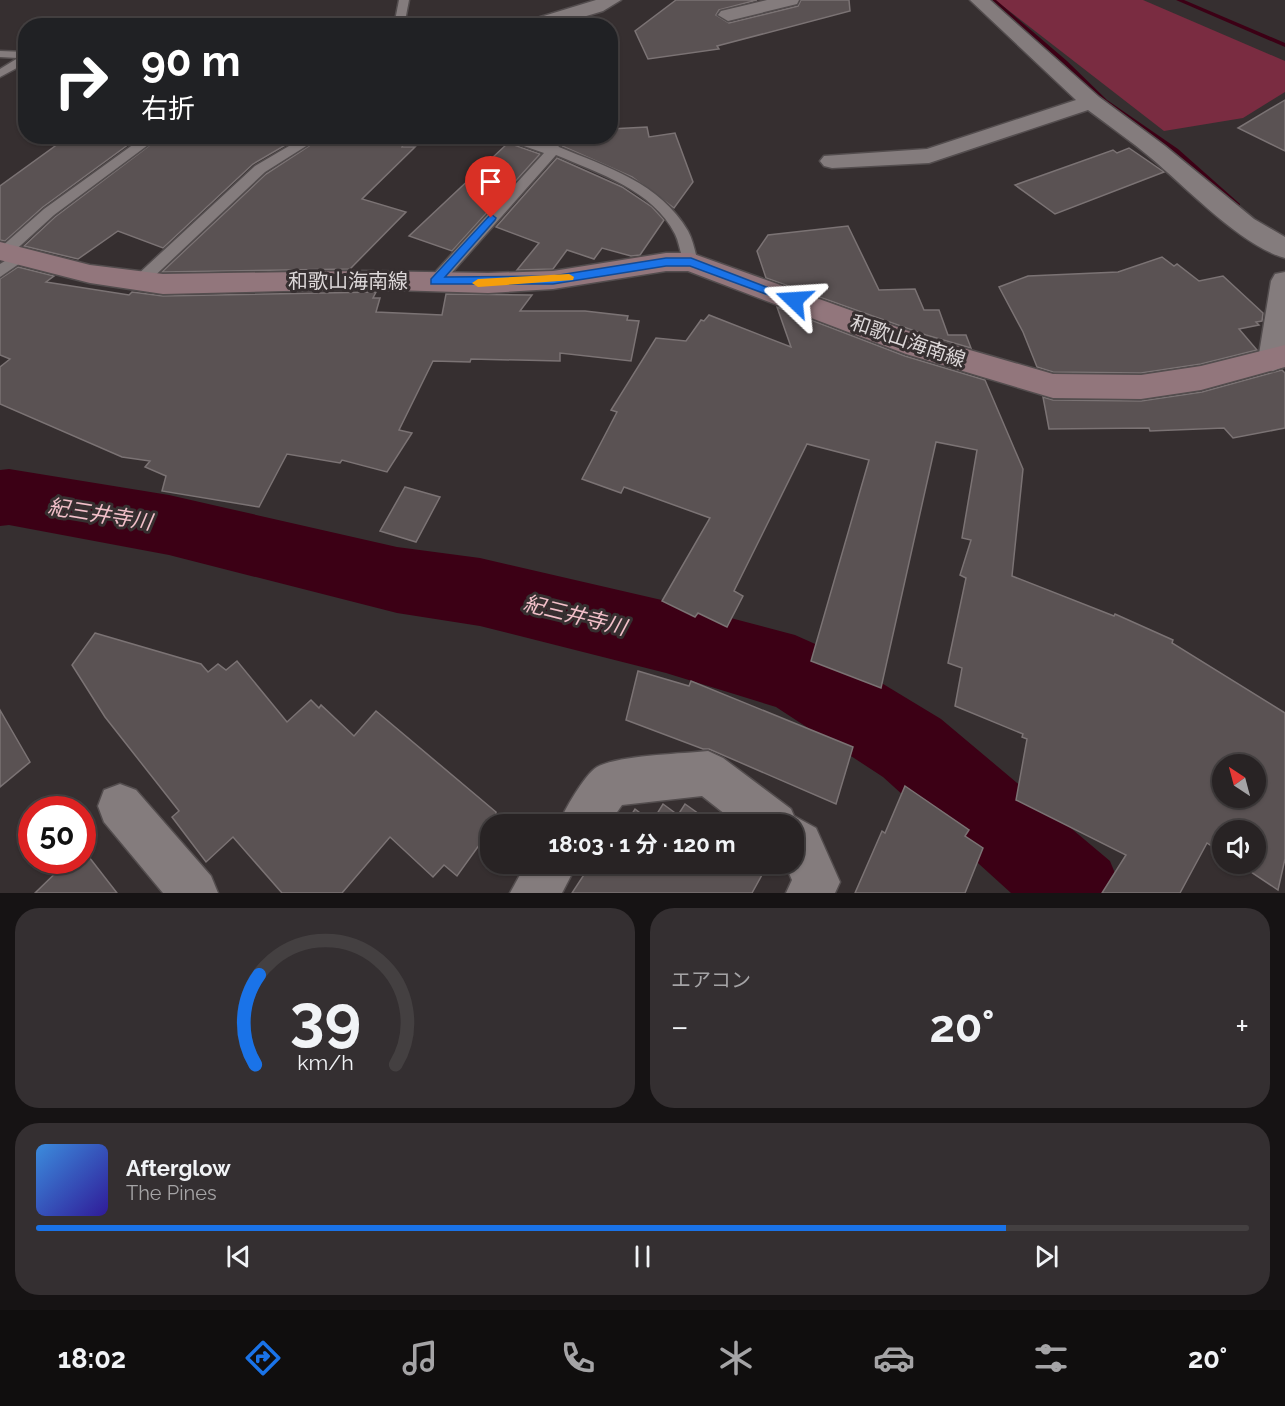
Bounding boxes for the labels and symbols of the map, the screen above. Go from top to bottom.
pin [465,156,516,218]
position arrow [762,268,826,332]
street label: 和歌山海南線 [288,269,408,293]
street label: 和歌山海南線 [847,310,969,372]
water label: 紀三井寺川 [46,493,156,535]
water label: 紀三井寺川 [521,590,631,640]
north arrow [1212,754,1266,808]
speed limit sign: 50 [18,796,96,874]

